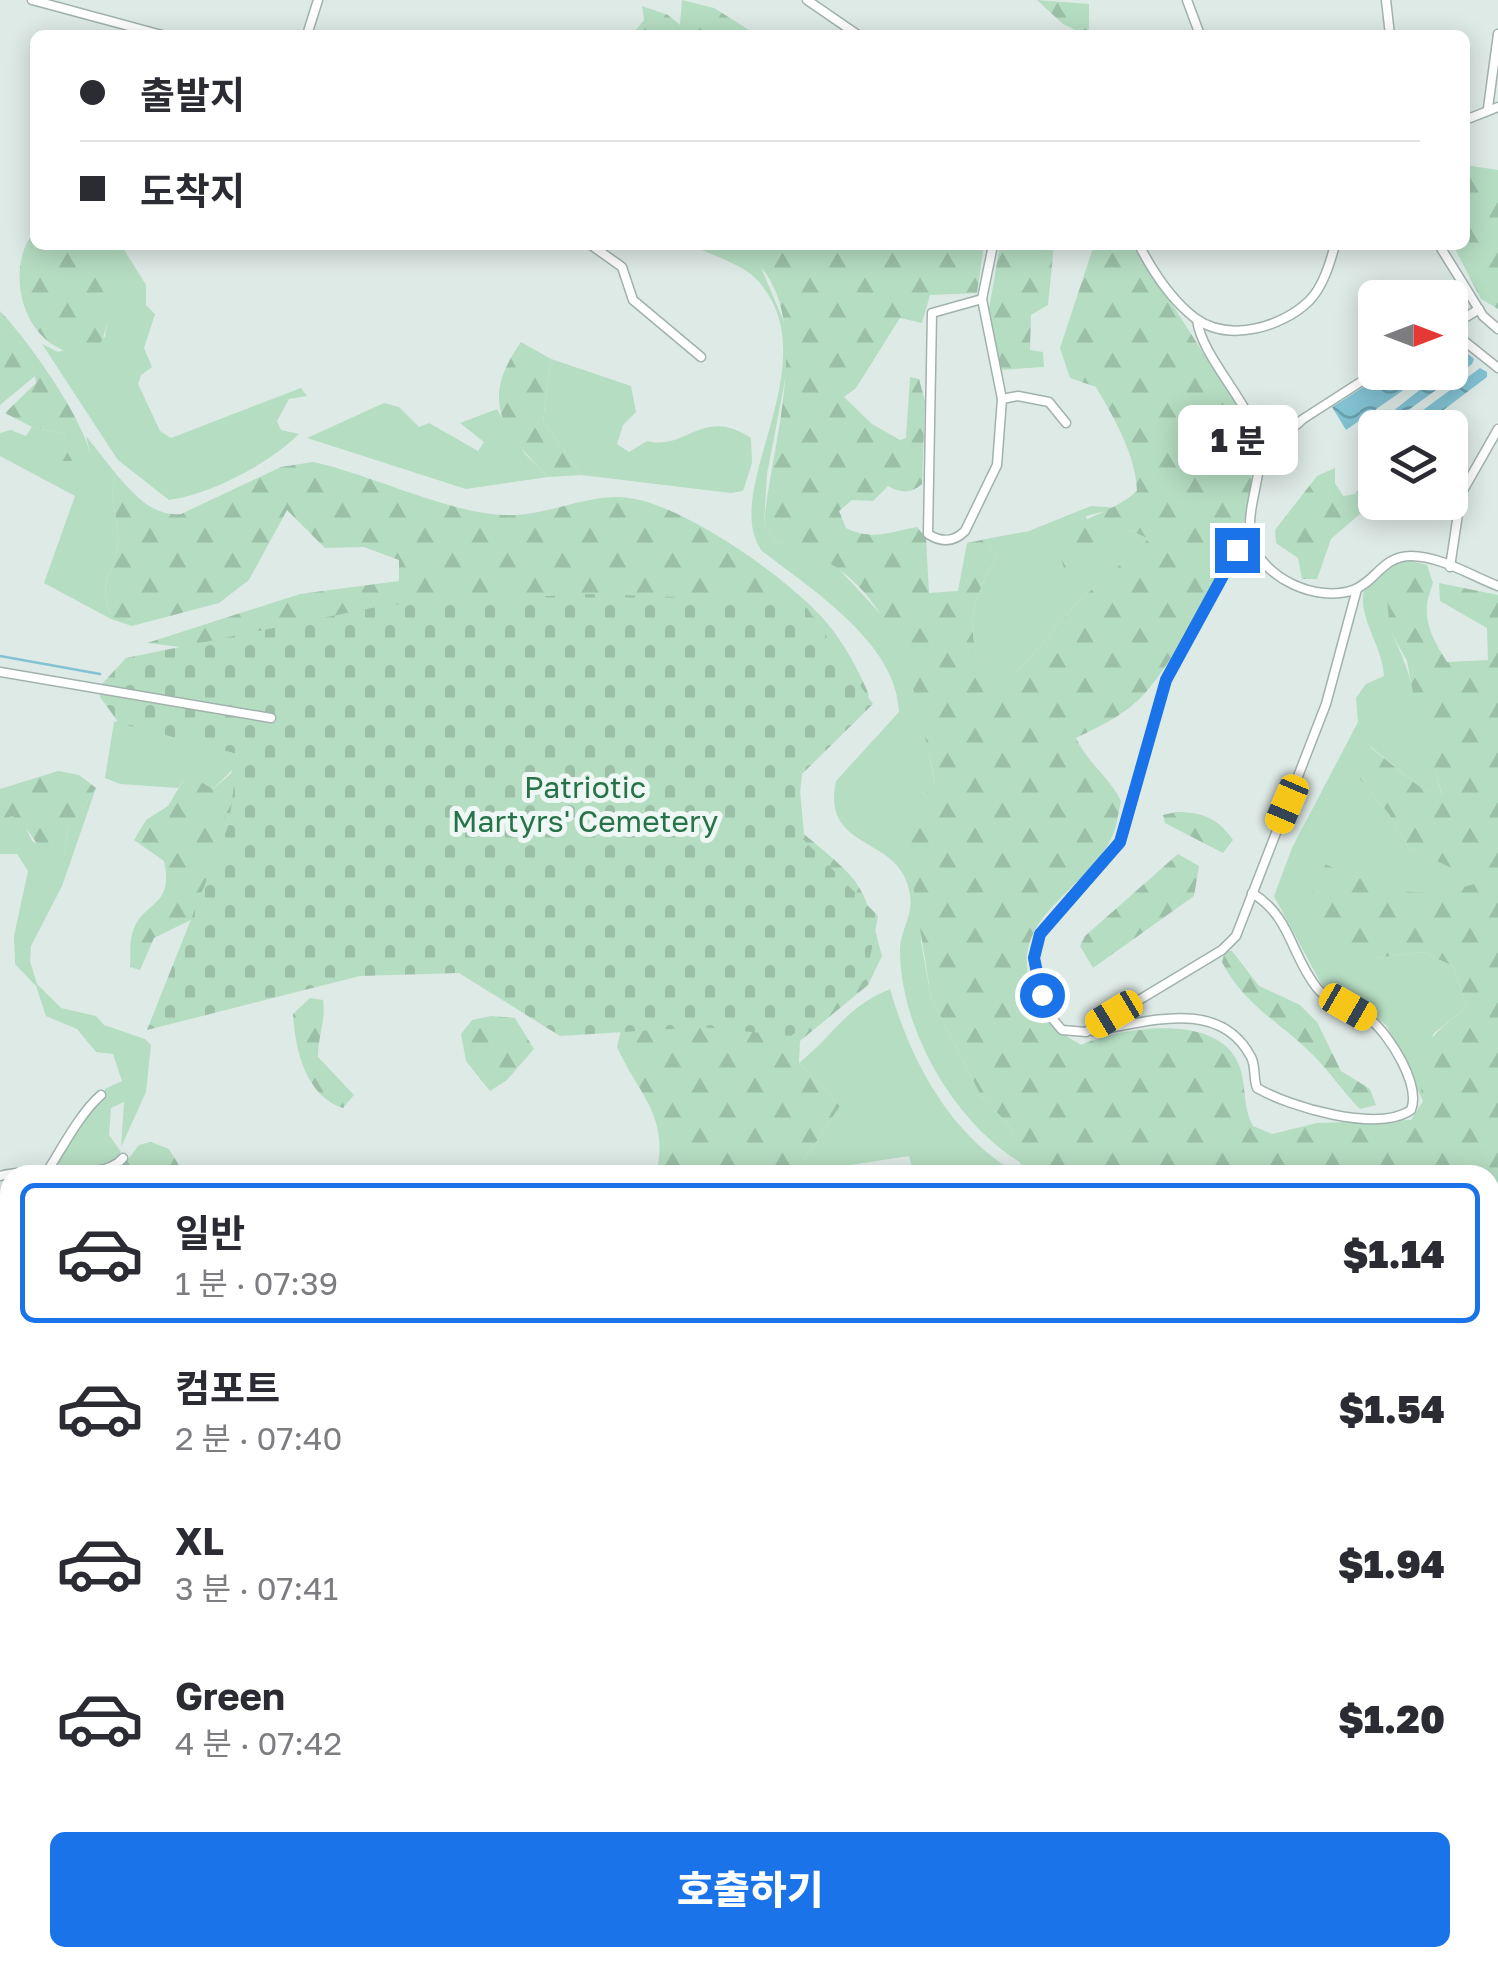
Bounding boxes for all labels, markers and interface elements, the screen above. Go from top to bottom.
text: 출발지 [140,72,245,117]
text: 도착지 [140,168,245,213]
north arrow [1358,280,1468,390]
map controls [1358,280,1468,520]
callout: 1 분 [1177,405,1297,475]
button: layers [1358,410,1468,520]
text: 1 분 [1211,421,1265,459]
route end [1215,528,1260,573]
park label: Patriotic Martyrs' Cemetery [452,769,719,839]
car [1261,771,1313,837]
route start [1020,973,1065,1018]
car [1315,979,1381,1035]
car [1081,986,1147,1042]
icon: car [55,1208,145,1298]
text: 일반 [175,1210,245,1255]
text: $1.14 [1343,1231,1445,1276]
text: 1 분 · 07:39 [175,1264,338,1302]
icon: car [55,1363,145,1453]
text: 컴포트 [175,1365,280,1410]
text: $1.54 [1339,1386,1445,1431]
text: 2 분 · 07:40 [175,1419,342,1457]
icon: car [55,1518,145,1608]
text: XL [175,1518,224,1563]
text: $1.94 [1338,1541,1445,1586]
text: 3 분 · 07:41 [175,1569,338,1607]
icon: car [55,1673,145,1763]
text: Green [175,1673,285,1718]
text: $1.20 [1338,1696,1445,1741]
text: 4 분 · 07:42 [175,1724,342,1762]
button: 호출하기 [50,1832,1450,1947]

